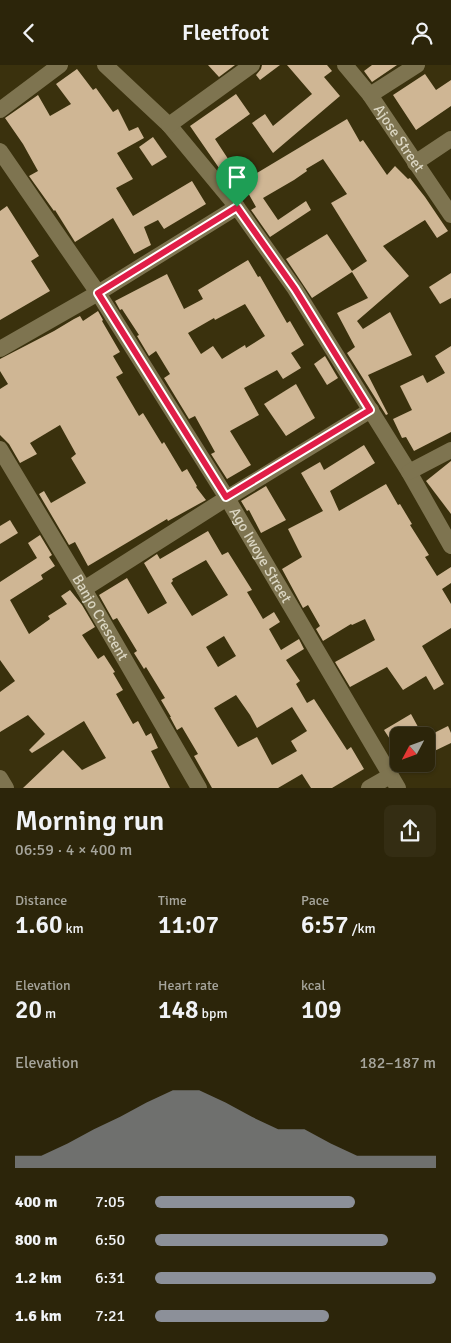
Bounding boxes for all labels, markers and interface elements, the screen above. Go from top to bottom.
icon: back [15,19,43,47]
text: Fleetfoot [182,19,269,46]
icon: person [408,19,436,47]
street label: Ajose Street [370,101,428,175]
pin [216,156,258,207]
icon: arrive [223,163,251,191]
street label: Ago Iwoye Street [226,504,296,606]
street label: Banjo Crescent [68,571,132,664]
north arrow [390,727,435,773]
map controls [390,727,435,772]
text: Morning run [15,804,164,838]
button: share [384,805,436,857]
text: 06:59 · 4 × 400 m [15,840,132,860]
text: Distance [15,892,67,909]
text: Time [158,892,187,909]
text: Pace [301,892,329,909]
text: 1.60 [15,909,62,940]
text: 11:07 [158,909,219,940]
text: 6:57 [301,909,349,940]
text: km [62,920,84,937]
text: /km [349,920,376,937]
text: Elevation [15,977,71,994]
text: Heart rate [158,977,219,994]
text: kcal [301,977,326,994]
text: 20 [15,994,42,1025]
text: 148 [158,994,199,1025]
text: 109 [301,994,342,1025]
text: m [42,1005,56,1022]
text: bpm [199,1005,228,1022]
text: Elevation [15,1053,79,1073]
text: 182–187 m [359,1053,436,1073]
text: 400 m [15,1192,57,1212]
text: 7:05 [95,1192,125,1212]
text: 800 m [15,1230,57,1250]
text: 6:50 [95,1230,125,1250]
text: 1.2 km [15,1268,62,1288]
text: 6:31 [95,1268,125,1288]
text: 1.6 km [15,1306,62,1326]
text: 7:21 [95,1306,125,1326]

